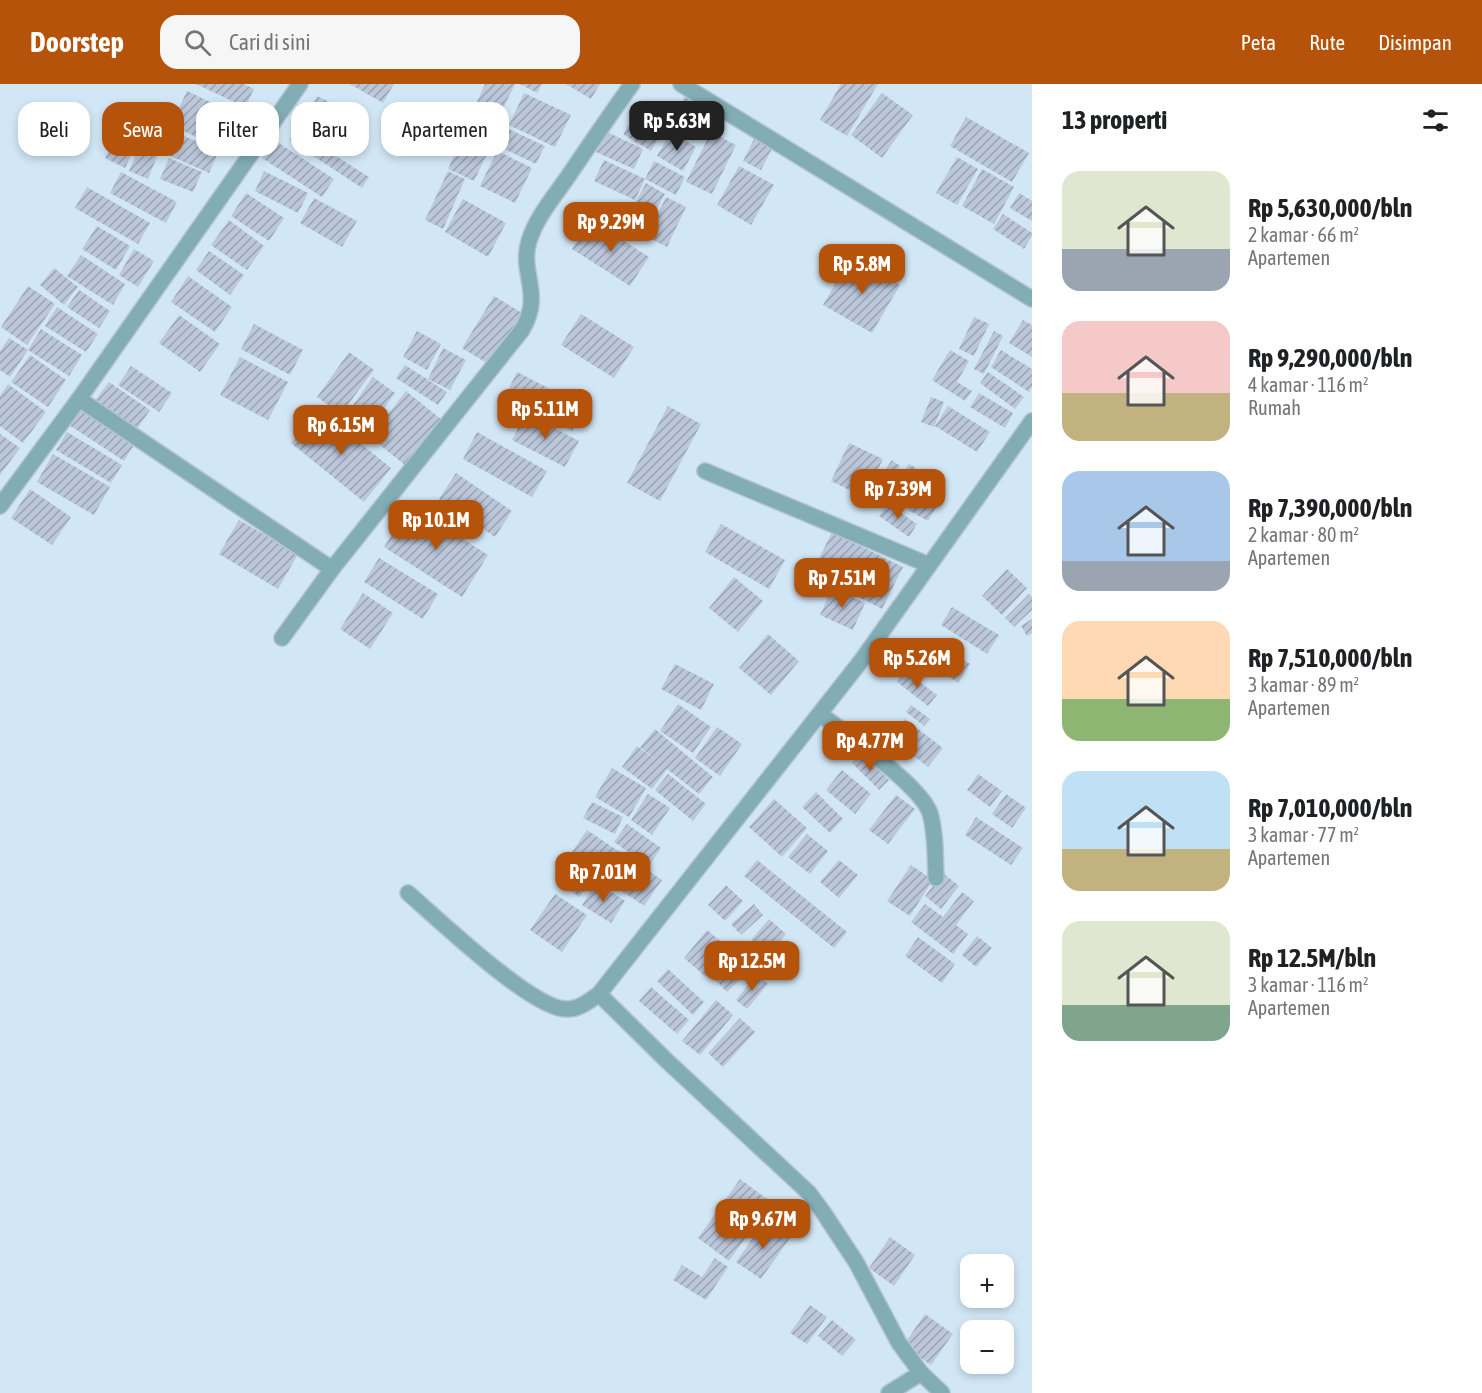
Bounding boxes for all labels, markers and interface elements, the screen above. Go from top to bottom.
search box [160,15,580,69]
text: Doorstep [30,26,124,58]
icon: search [181,26,214,59]
text: Cari di sini [229,29,311,55]
text: Peta [1241,30,1276,54]
text: Rute [1309,30,1345,54]
text: Disimpan [1378,30,1452,54]
pin: Rp 5.63M [615,101,739,152]
chip: Beli [18,102,90,156]
chip: Sewa [102,102,184,156]
chip: Filter [196,102,279,156]
chip: Baru [291,102,369,156]
chip: Apartemen [381,102,509,156]
icon: filters [1419,104,1452,137]
text: 13 properti [1062,105,1167,135]
text: Rp 5.63M [643,109,711,132]
text: Rp 5,630,000/bln [1248,193,1412,223]
icon: home [1110,195,1182,267]
pin: Rp 9.29M [549,202,673,253]
text: Rp 9.29M [577,210,645,233]
text: 2 kamar · 66 m² [1248,223,1359,246]
pin: Rp 5.8M [807,244,917,295]
text: Apartemen [1248,246,1330,269]
text: Rp 5.8M [833,252,891,275]
text: Rp 9,290,000/bln [1248,343,1412,373]
icon: home [1110,345,1182,417]
text: 4 kamar · 116 m² [1248,373,1369,396]
pin: Rp 5.11M [483,389,607,440]
text: Rumah [1248,396,1301,419]
text: Rp 5.11M [511,397,579,420]
pin: Rp 6.15M [279,405,403,456]
text: Rp 6.15M [307,413,375,436]
pin: Rp 7.39M [836,469,960,520]
text: Rp 7.39M [864,477,932,500]
text: Rp 7,390,000/bln [1248,493,1412,523]
icon: home [1110,495,1182,567]
pin: Rp 10.1M [374,500,498,551]
text: Rp 10.1M [402,508,470,531]
text: 2 kamar · 80 m² [1248,523,1359,546]
text: Apartemen [1248,546,1330,569]
pin: Rp 7.51M [780,558,904,609]
text: Rp 7.51M [808,566,876,589]
pin: Rp 5.26M [855,638,979,689]
text: Rp 7,510,000/bln [1248,643,1412,673]
icon: home [1110,645,1182,717]
text: Rp 5.26M [883,646,951,669]
text: 3 kamar · 89 m² [1248,673,1359,696]
text: Apartemen [1248,696,1330,719]
pin: Rp 4.77M [808,721,932,772]
text: Rp 4.77M [836,729,904,752]
text: Rp 7,010,000/bln [1248,793,1412,823]
icon: home [1110,795,1182,867]
text: 3 kamar · 77 m² [1248,823,1359,846]
text: Apartemen [1248,846,1330,869]
pin: Rp 7.01M [541,852,665,903]
text: Rp 7.01M [569,860,637,883]
pin: Rp 12.5M [690,941,814,992]
text: Rp 12.5M/bln [1248,943,1376,973]
icon: home [1110,945,1182,1017]
text: Rp 12.5M [718,949,786,972]
text: 3 kamar · 116 m² [1248,973,1369,996]
text: Apartemen [1248,996,1330,1019]
pin: Rp 9.67M [701,1199,825,1250]
text: Rp 9.67M [729,1207,797,1230]
map controls [960,1254,1014,1374]
button: + [960,1254,1014,1308]
button: − [960,1320,1014,1374]

